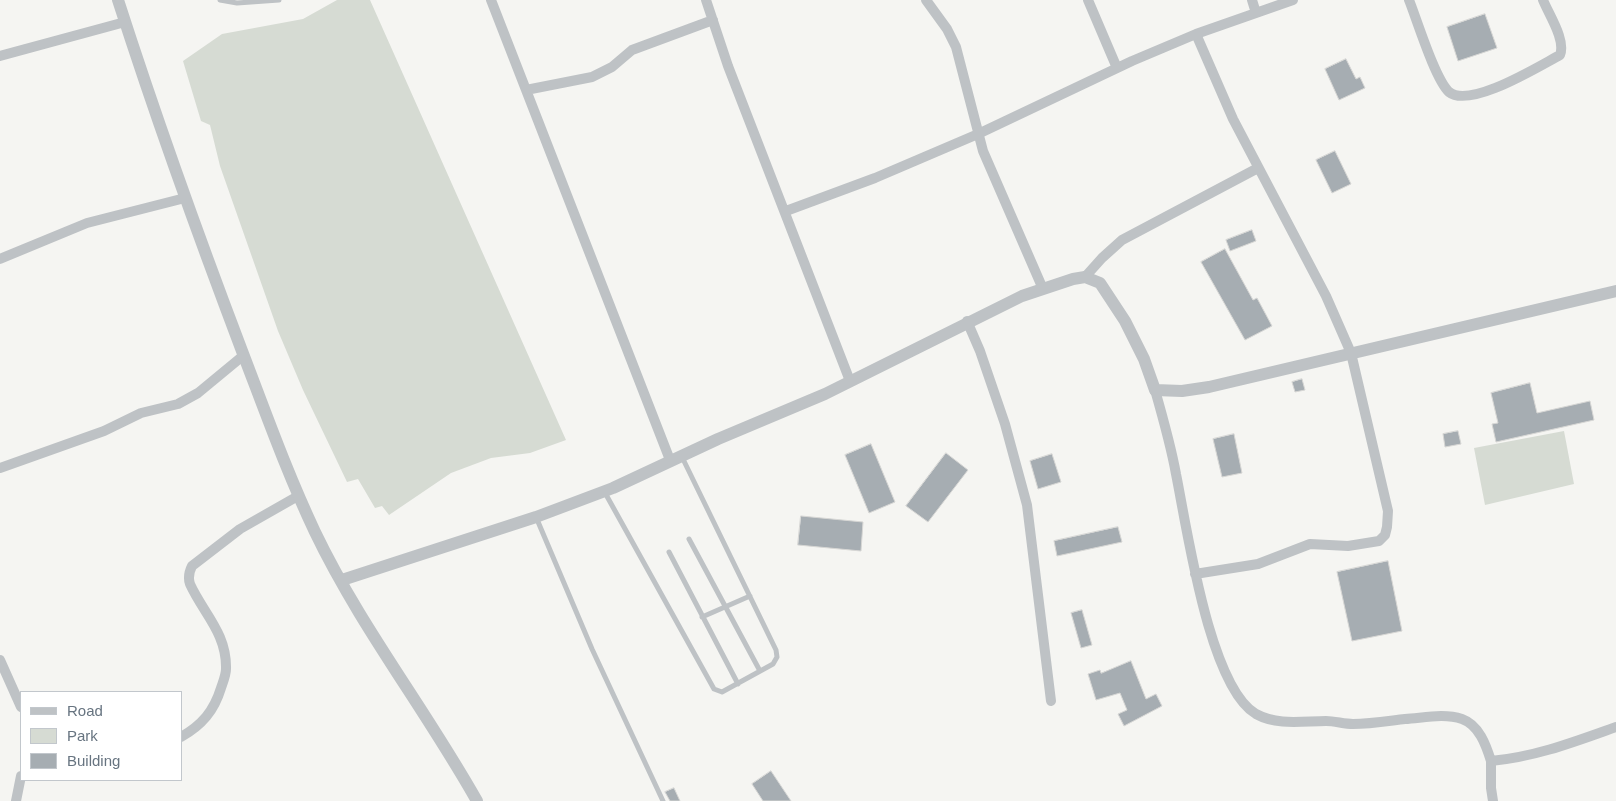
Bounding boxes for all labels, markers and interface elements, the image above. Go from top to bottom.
legend [20,691,182,781]
text: Road [67,702,103,719]
text: Park [67,727,98,744]
text: Building [67,752,120,769]

